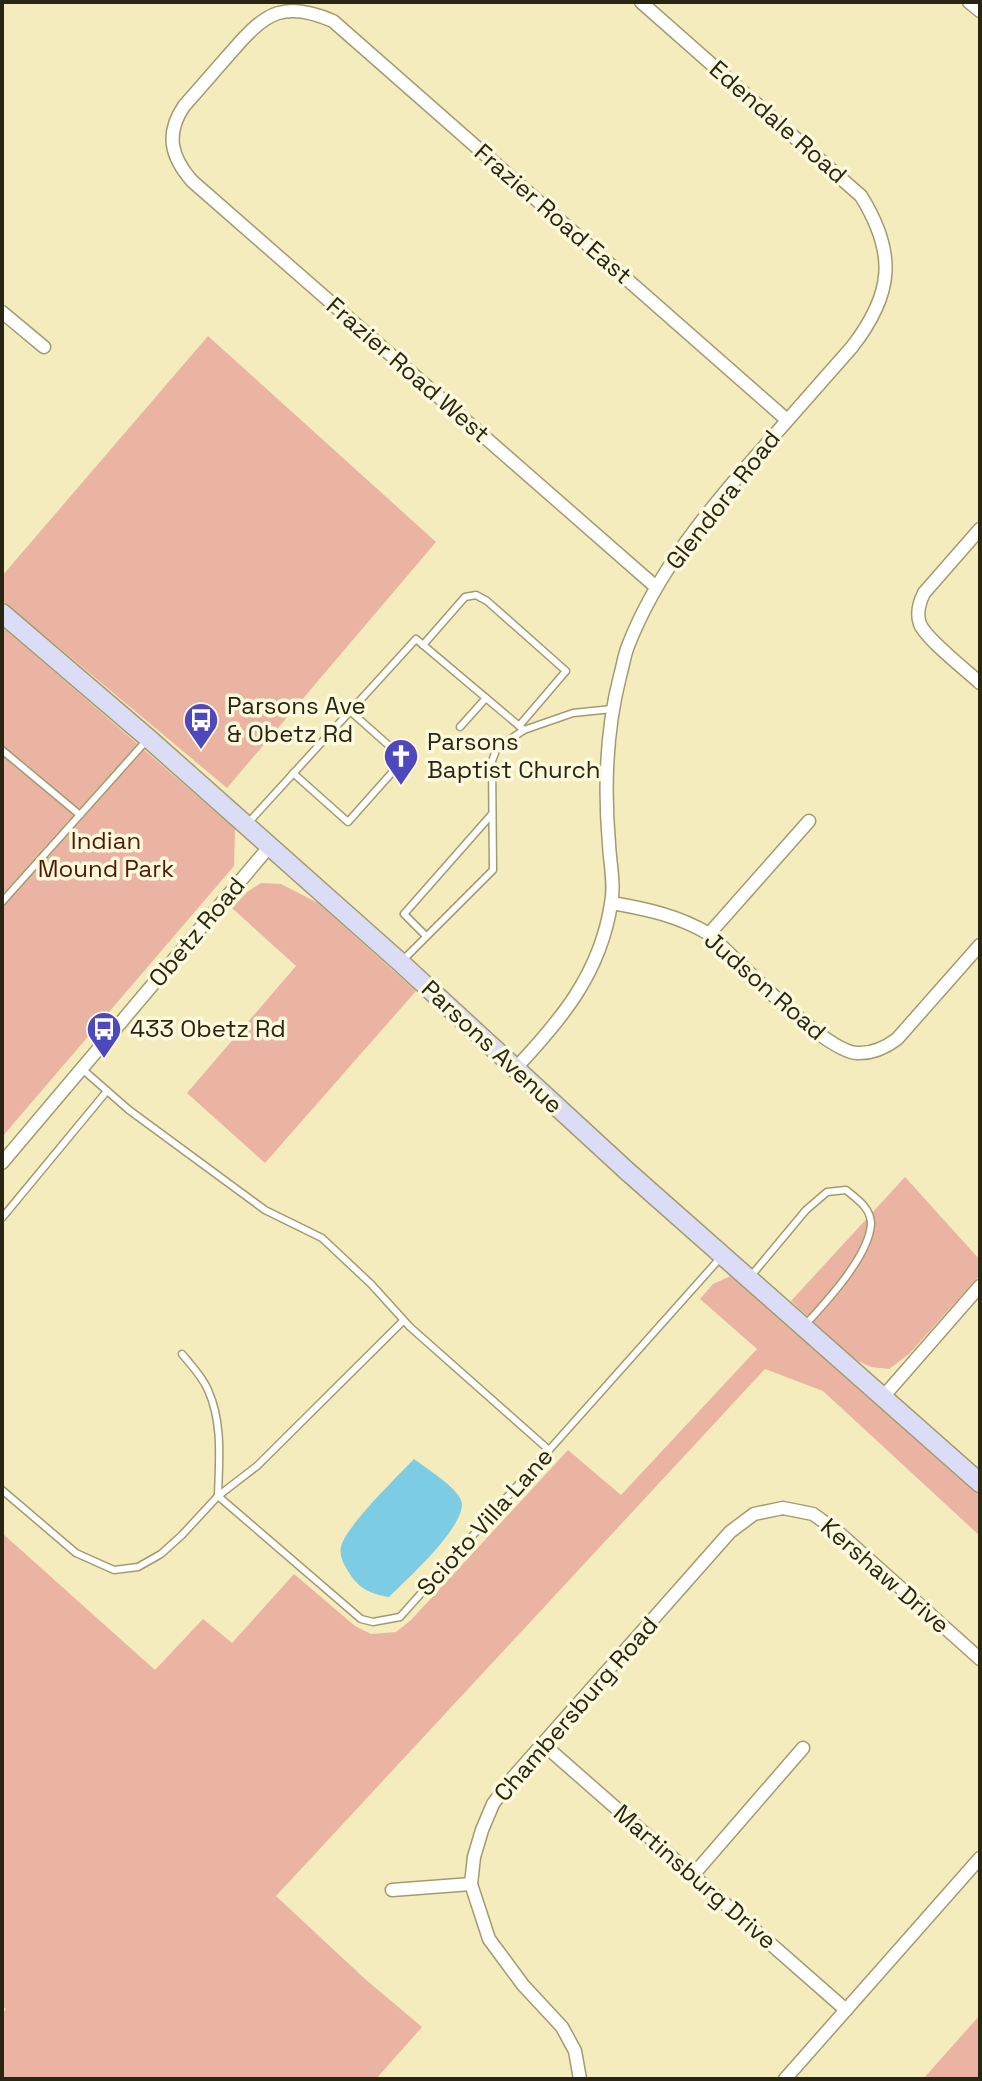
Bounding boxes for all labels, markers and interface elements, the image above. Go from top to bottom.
street label: Edendale Road [703,53,854,190]
street label: Frazier Road East [468,137,639,291]
street label: Frazier Road West [320,290,496,449]
street label: Glendora Road [659,424,787,576]
place label: Parsons Ave & Obetz Rd [227,690,366,749]
bus stop icon: Parsons Ave & Obetz Rd [182,701,220,751]
place label: Parsons Baptist Church [427,726,600,785]
church icon: Parsons Baptist Church [382,737,420,787]
park label: Indian Mound Park [38,825,174,884]
street label: Obetz Road [142,870,252,993]
street label: Judson Road [698,924,833,1047]
street label: Parsons Avenue [415,973,570,1120]
bus stop icon: 433 Obetz Rd [85,1010,123,1060]
place label: 433 Obetz Rd [130,1013,286,1044]
street label: Scioto Villa Lane [410,1441,559,1602]
street label: Kershaw Drive [814,1511,956,1640]
street label: Chambersburg Road [487,1610,664,1807]
street label: Martinsburg Drive [608,1797,783,1956]

